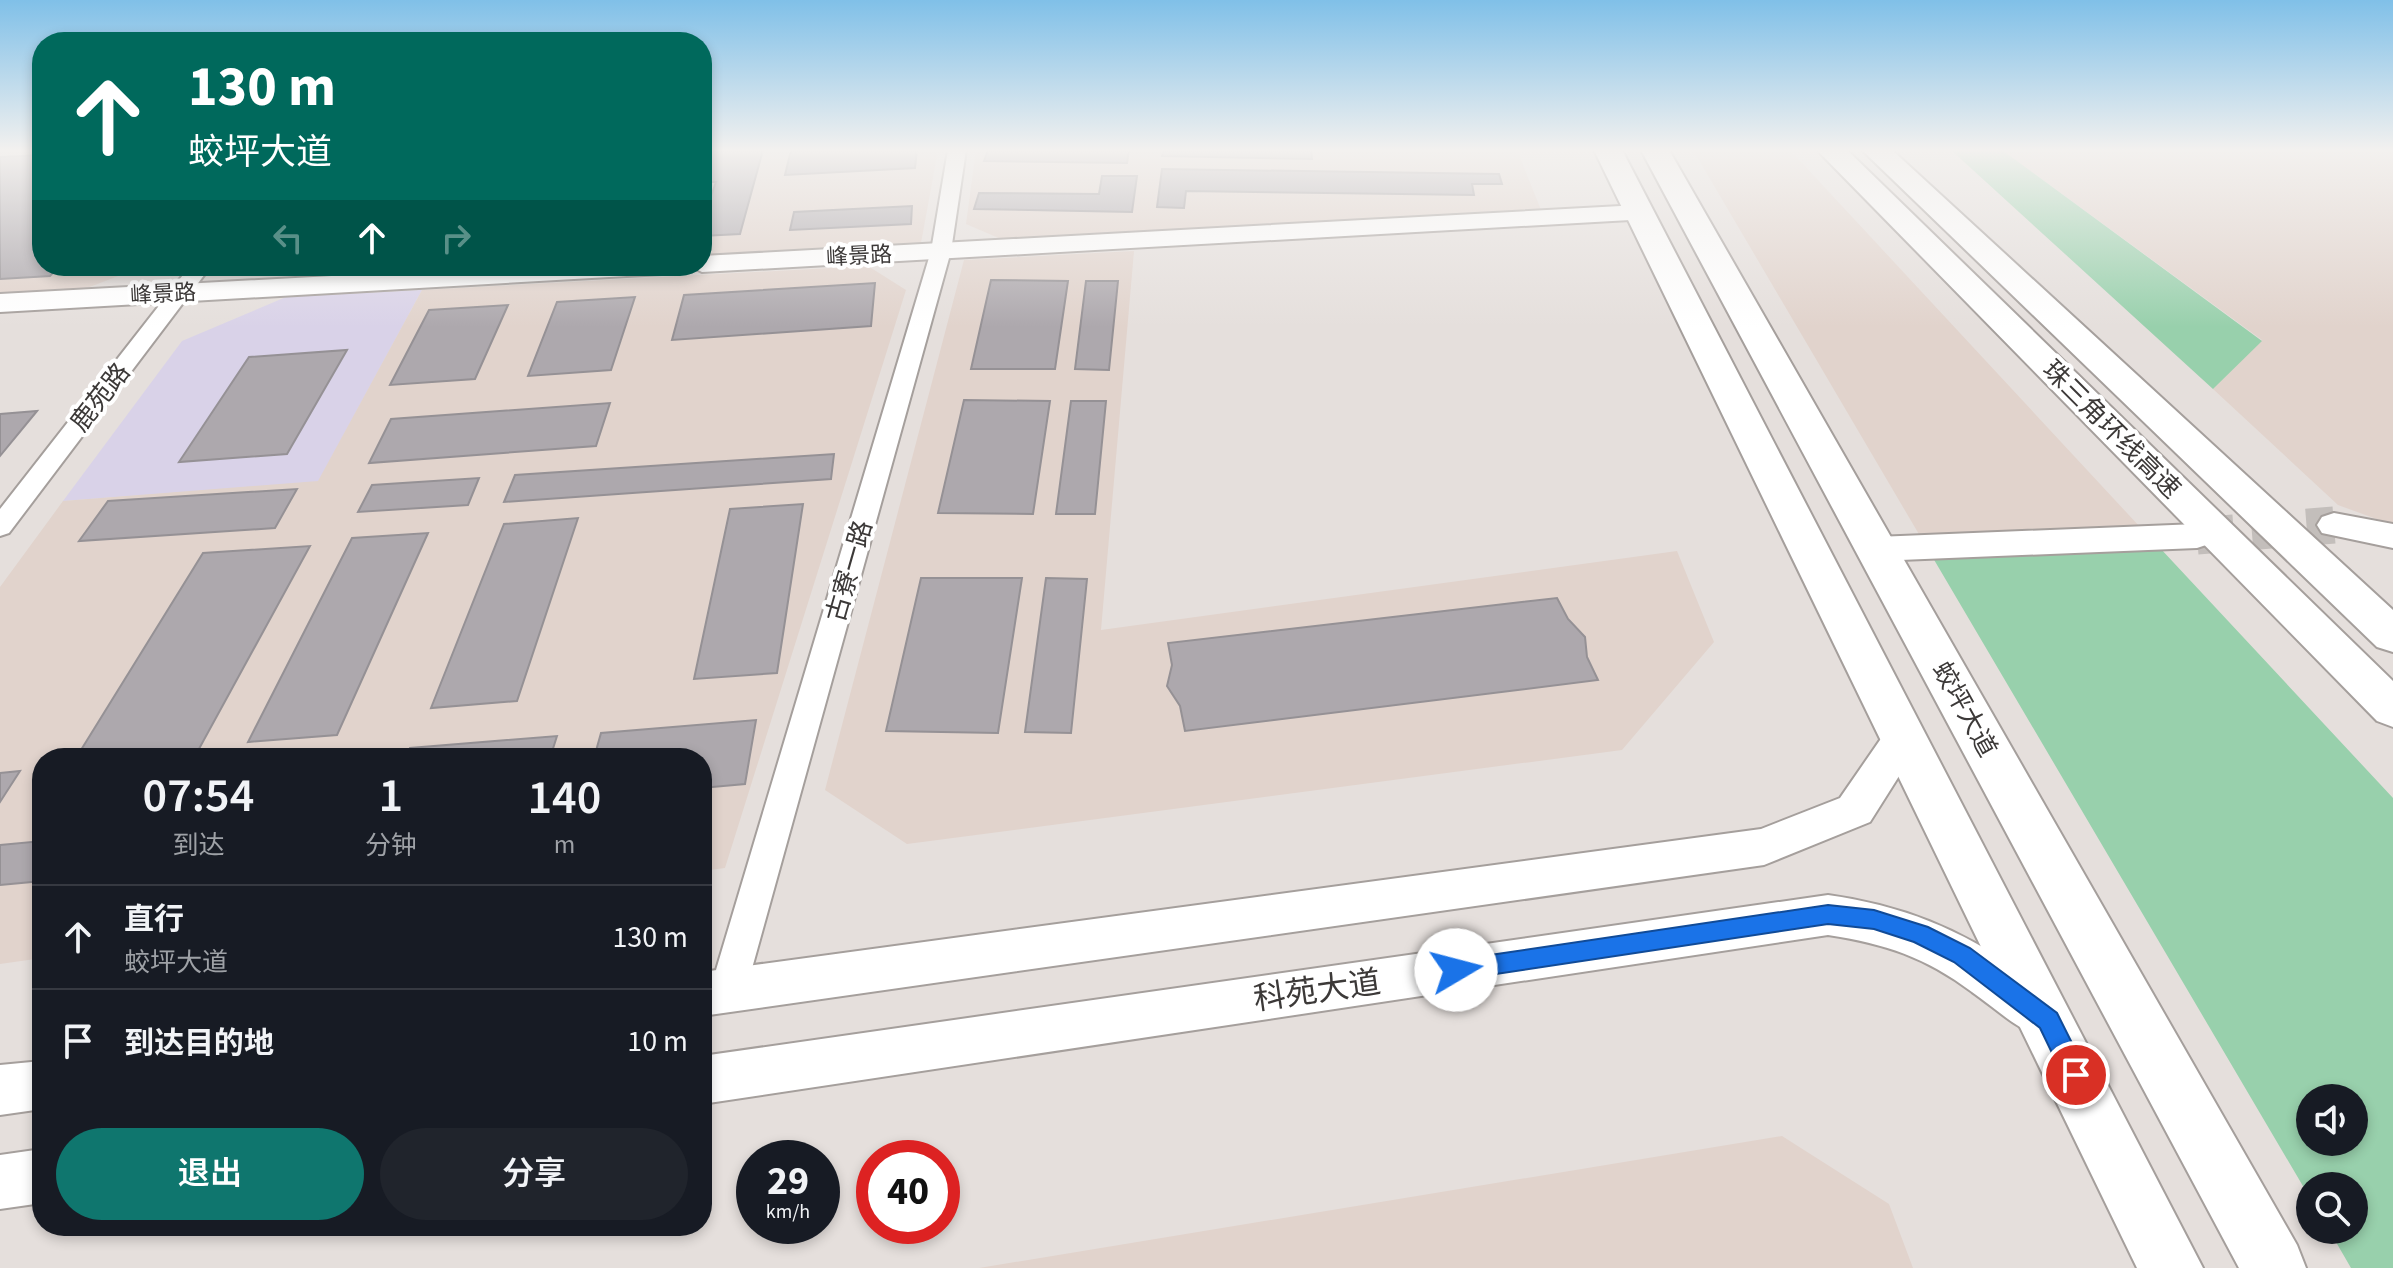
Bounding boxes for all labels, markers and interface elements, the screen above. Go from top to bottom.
text: 130 m [188,48,336,127]
icon: ahead [56,64,160,168]
text: 蛟坪大道 [188,127,332,178]
icon: left [266,216,310,260]
icon: ahead [350,216,394,260]
icon: right [434,216,478,260]
street label: 峰景路 [825,238,893,274]
street label: 峰景路 [129,276,197,312]
street label: 珠三角环线高速 [2034,352,2189,507]
street label: 鹿苑路 [62,355,139,439]
street label: 古寮一路 [817,516,882,626]
street label: 蛟坪大道 [1923,655,2006,764]
text: 07:54 [143,762,254,830]
text: 1 [379,762,403,830]
text: 140 [528,764,601,832]
text: m [554,826,575,863]
text: 到达 [172,827,224,864]
text: 分钟 [365,827,417,864]
text: 直行 [124,898,184,941]
icon: ahead [56,915,100,959]
text: 130 m [612,916,688,959]
position arrow [1414,928,1498,1012]
text: 蛟坪大道 [124,944,228,981]
street label: 科苑大道 [1251,959,1384,1023]
icon: arrive [56,1019,100,1063]
text: 10 m [627,1020,688,1063]
text: 到达目的地 [124,1022,274,1065]
pin [2042,1041,2110,1109]
icon: arrive [2054,1053,2098,1097]
map controls [2296,1084,2368,1244]
button: sound [2296,1084,2368,1156]
button: 退出 [56,1128,364,1220]
button: 分享 [380,1128,688,1220]
speed limit sign: 40 [856,1140,960,1244]
text: 29 [767,1153,809,1210]
button: search [2296,1172,2368,1244]
text: km/h [766,1198,810,1226]

